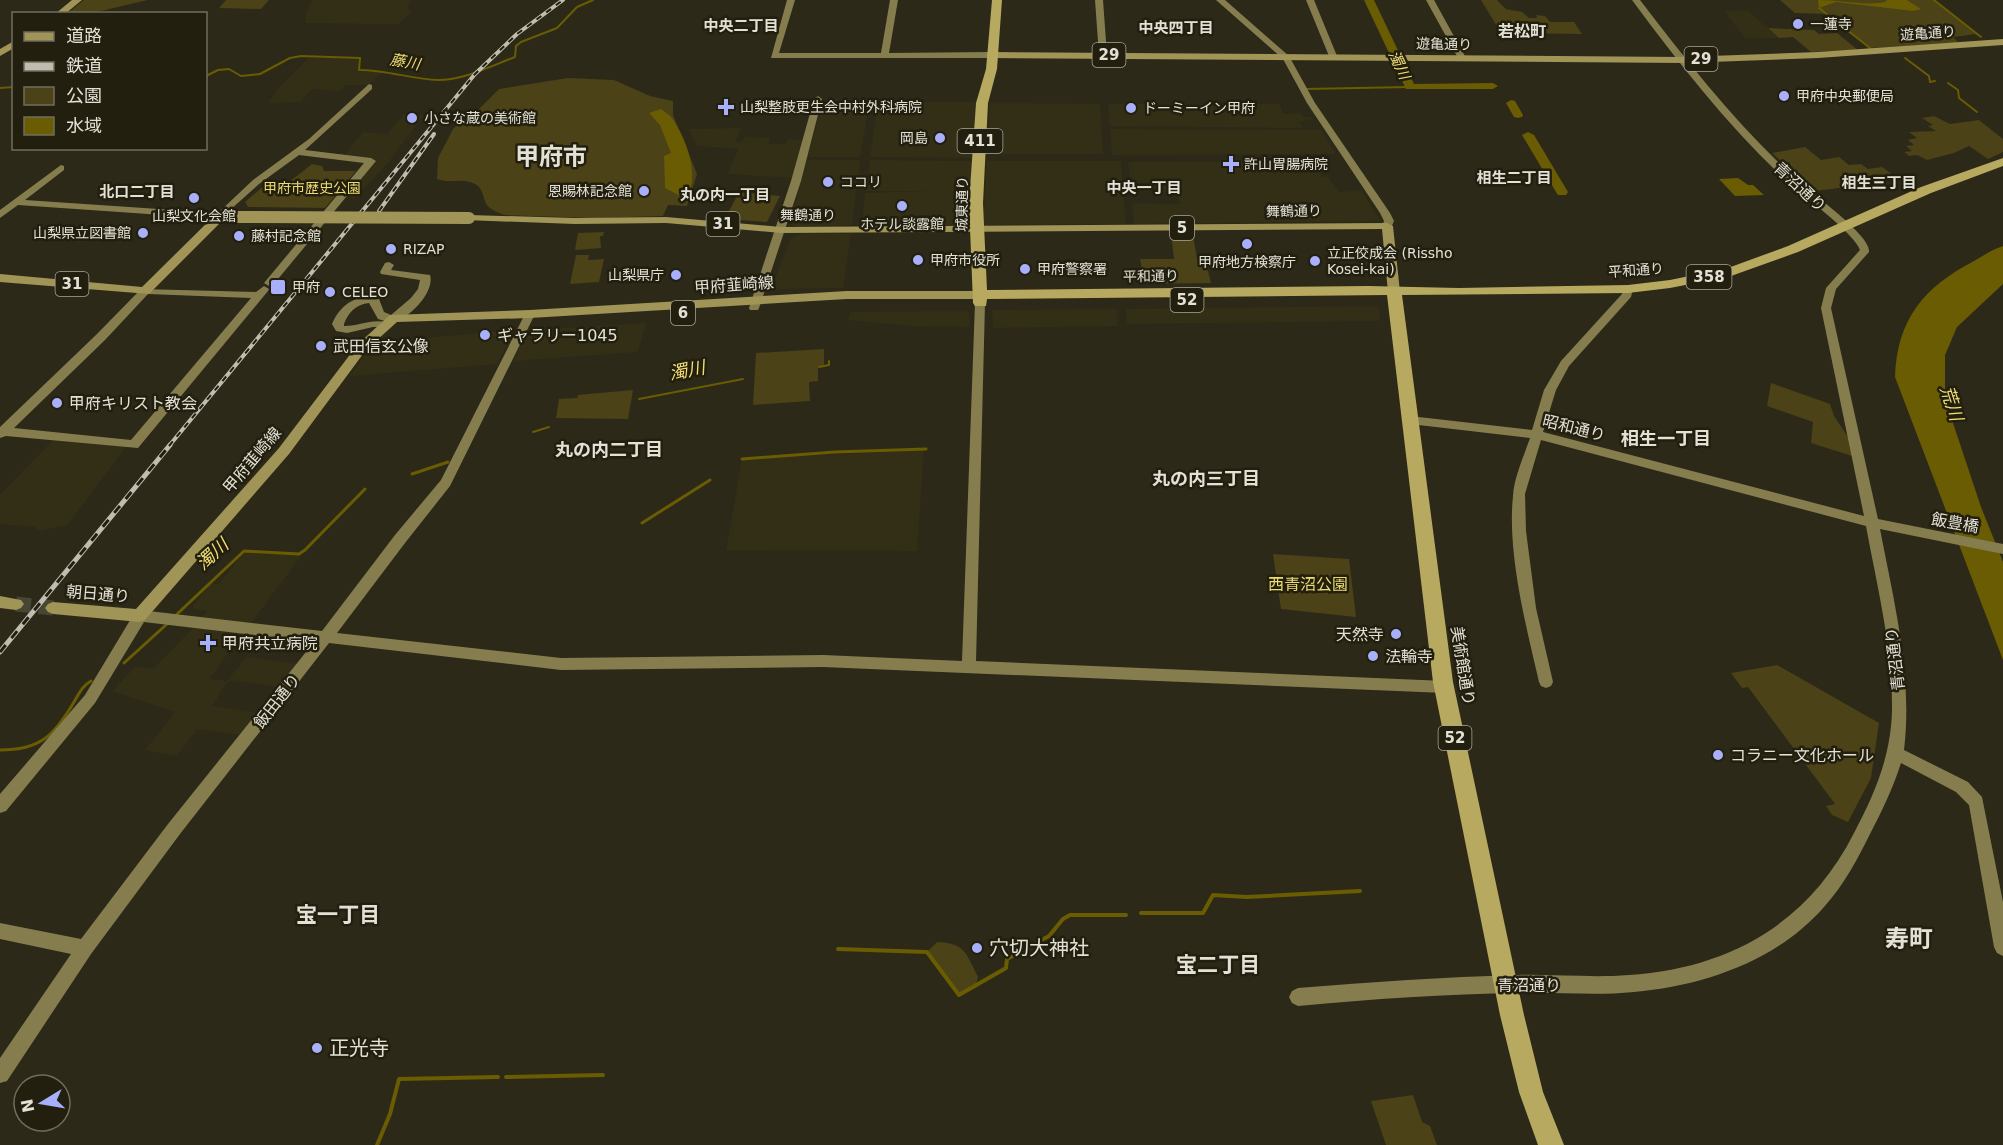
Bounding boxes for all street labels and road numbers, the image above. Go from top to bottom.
street label: 遊亀通り [1900,23,1956,43]
street label: 遊亀通り [1416,36,1472,52]
road number: 29 [1092,43,1126,67]
road number: 29 [1684,47,1718,71]
road number: 411 [958,129,1002,153]
street label: 青沼通り [1770,158,1830,216]
street label: 城東通り [954,176,970,232]
street label: 舞鶴通り [1266,203,1322,219]
street label: 舞鶴通り [780,207,836,223]
road number: 31 [706,212,740,236]
road number: 5 [1170,216,1194,240]
street label: 平和通り [1608,260,1664,280]
road number: 358 [1686,265,1732,289]
street label: 平和通り [1123,268,1179,284]
road number: 31 [56,272,88,296]
street label: 甲府韮崎線 [693,273,775,297]
road number: 52 [1170,288,1204,312]
road number: 6 [671,301,695,325]
street label: 昭和通り [1541,411,1607,445]
street label: 甲府韮崎線 [219,423,285,497]
street label: 飯豊橋 [1930,509,1980,537]
street label: 朝日通り [65,582,131,606]
street label: 美術館通り [1447,625,1479,707]
street label: 青沼通り [1882,626,1908,692]
street label: 飯田通り [250,670,304,732]
road number: 52 [1438,726,1472,750]
street label: 青沼通り [1497,976,1561,995]

